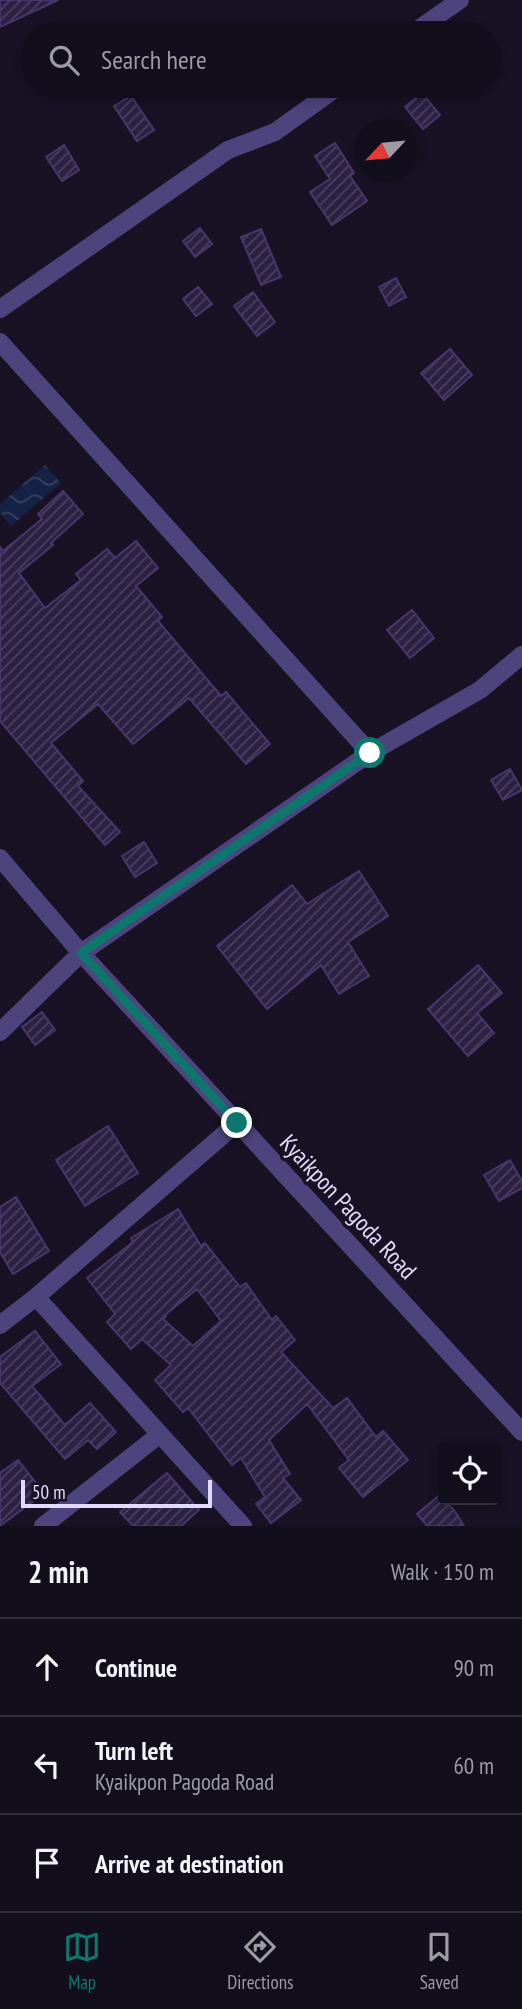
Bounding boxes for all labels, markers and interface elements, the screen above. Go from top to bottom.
search box [21,21,501,98]
icon: search [45,41,83,79]
text: Search here [101,43,207,76]
north arrow [354,119,417,182]
route start [354,737,385,768]
route end [221,1107,252,1138]
street label: Kyaikpon Pagoda Road [273,1128,423,1286]
map controls [438,1442,501,1505]
button: locate [438,1442,501,1505]
scale bar [21,1477,212,1509]
text: 50 m [32,1480,66,1504]
text: 2 min [28,1552,89,1591]
text: Walk · 150 m [391,1557,494,1586]
icon: ahead [28,1648,66,1686]
text: Continue [95,1651,177,1684]
text: 90 m [453,1653,494,1682]
text: Turn left [95,1734,173,1767]
icon: left [28,1746,66,1784]
text: 60 m [453,1751,494,1780]
text: Kyaikpon Pagoda Road [95,1767,274,1796]
icon: arrive [28,1844,66,1882]
text: Arrive at destination [95,1847,284,1880]
tab: Map [63,1928,101,1994]
tab: Directions [227,1928,293,1994]
tab: Saved [420,1928,459,1994]

